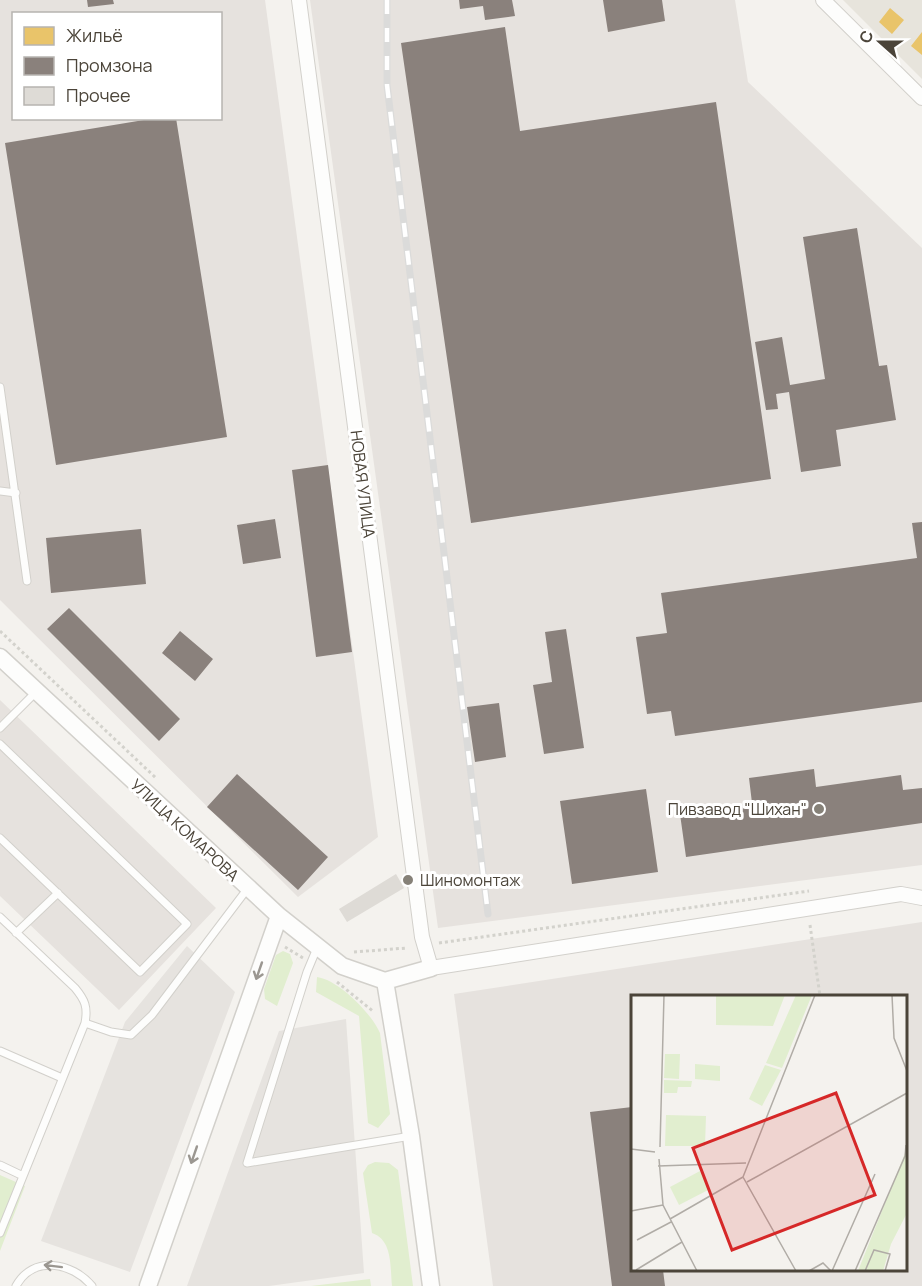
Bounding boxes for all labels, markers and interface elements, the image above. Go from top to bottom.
legend [12,12,222,120]
north arrow [850,12,910,72]
text: Жильё [66,23,123,47]
text: С [854,27,878,46]
text: Промзона [66,53,153,77]
text: Прочее [66,83,131,107]
street label: НОВАЯ УЛИЦА [345,429,381,539]
street label: УЛИЦА КОМАРОВА [126,774,244,886]
place label: Пивзавод "Шихан" [668,798,807,820]
marker: Пивзавод "Шихан" [812,802,826,816]
place label: Шиномонтаж [420,869,521,891]
marker: Шиномонтаж [401,873,415,887]
one-way arrow [253,961,264,980]
inset map [631,995,907,1271]
one-way arrow [188,1145,199,1164]
one-way arrow [43,1261,63,1272]

